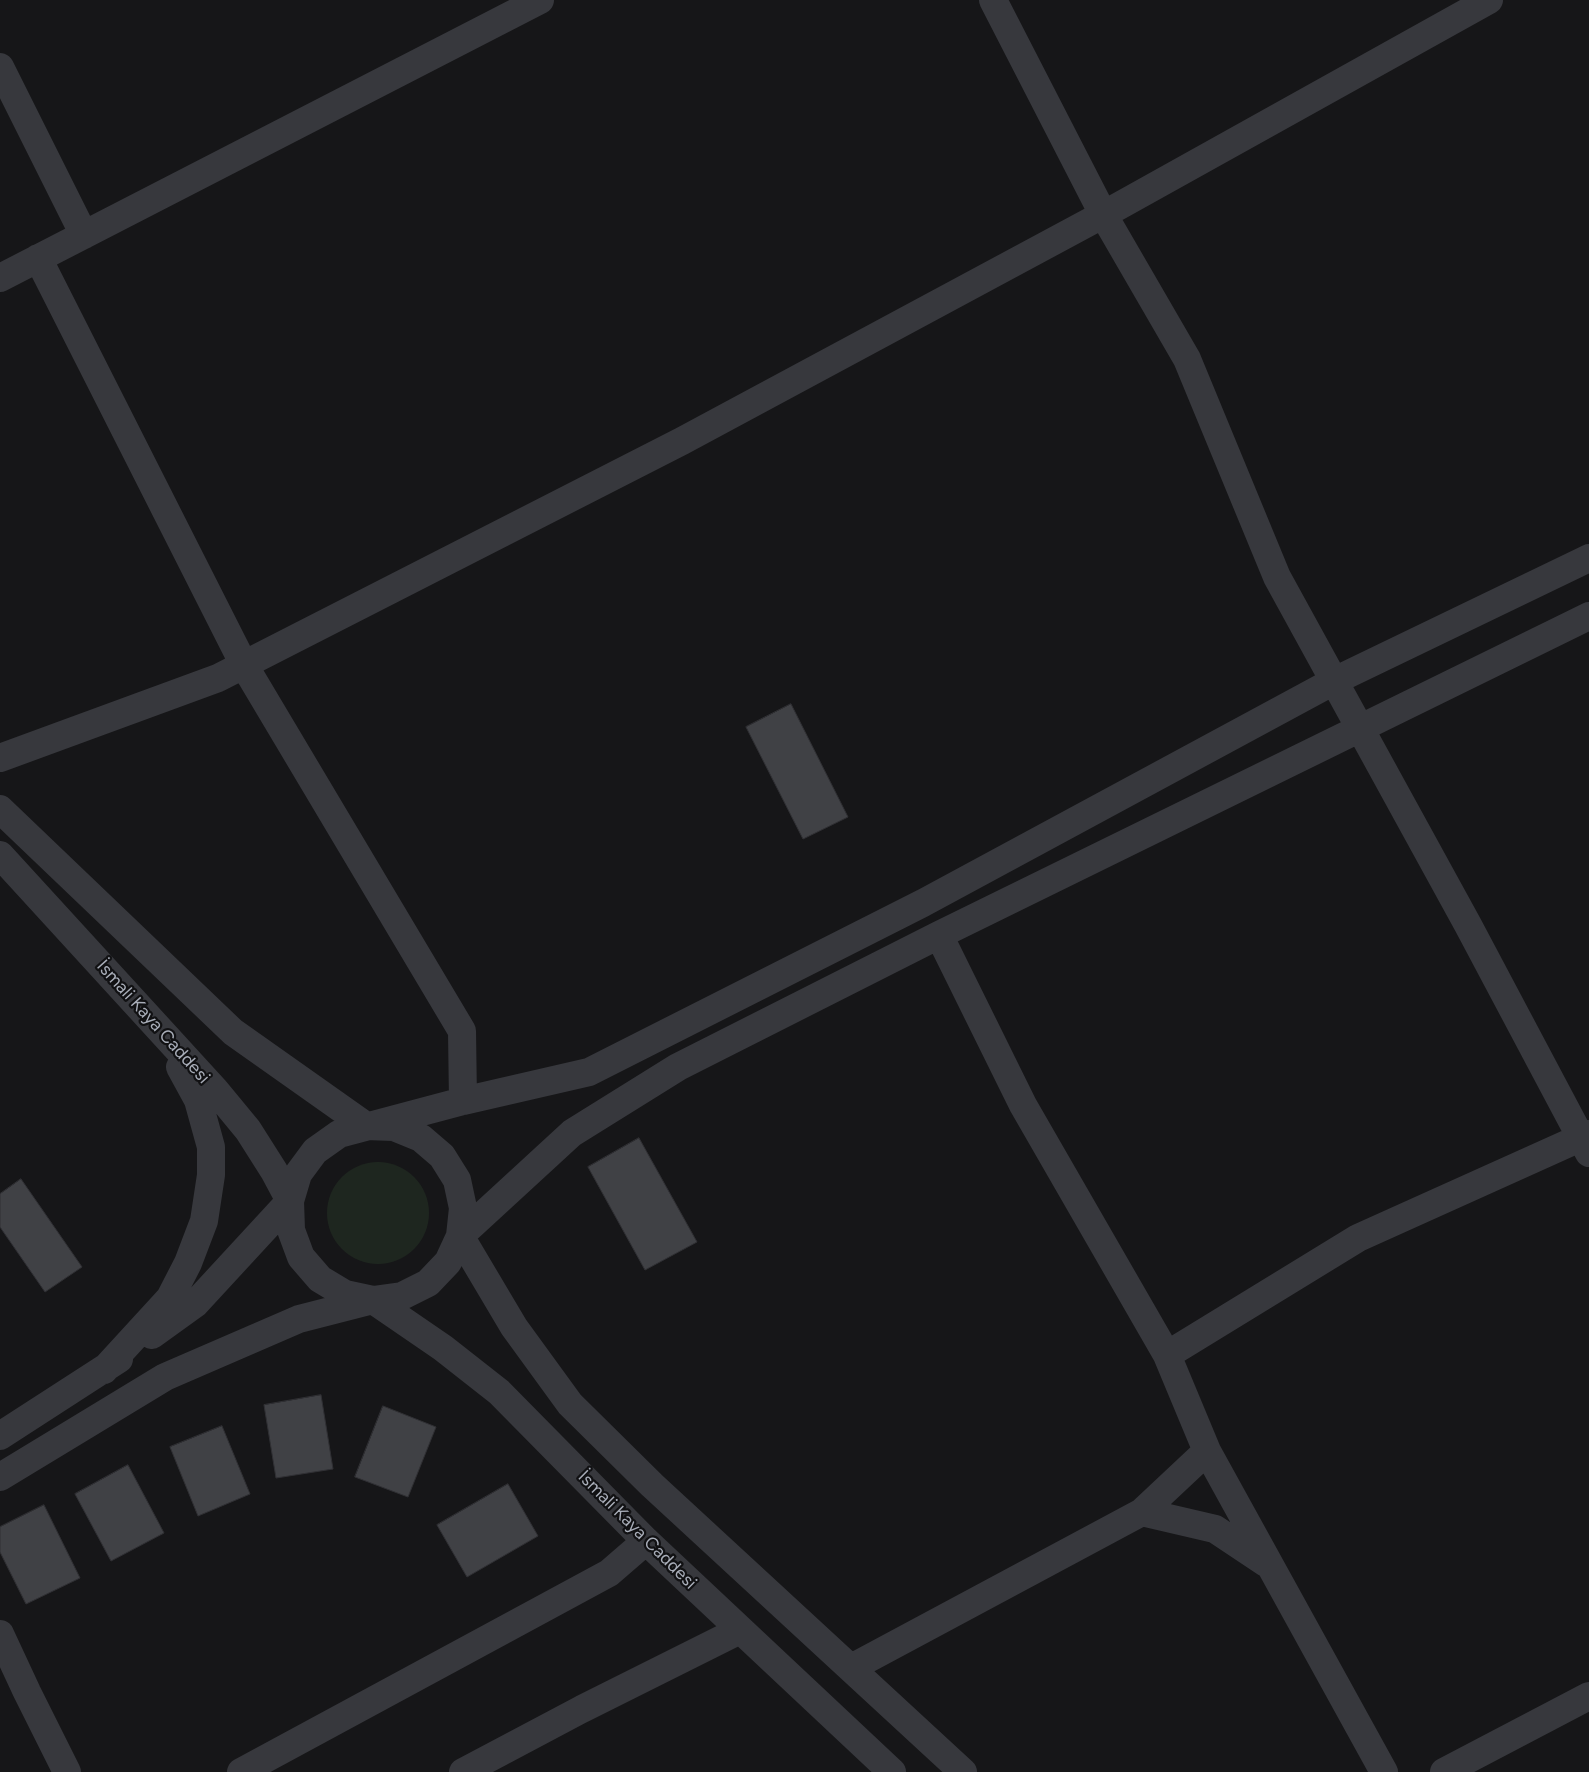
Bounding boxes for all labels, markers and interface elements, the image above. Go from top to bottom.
street label: İsmali Kaya Caddesi [92,956,214,1088]
street label: İsmali Kaya Caddesi [573,1466,701,1594]

